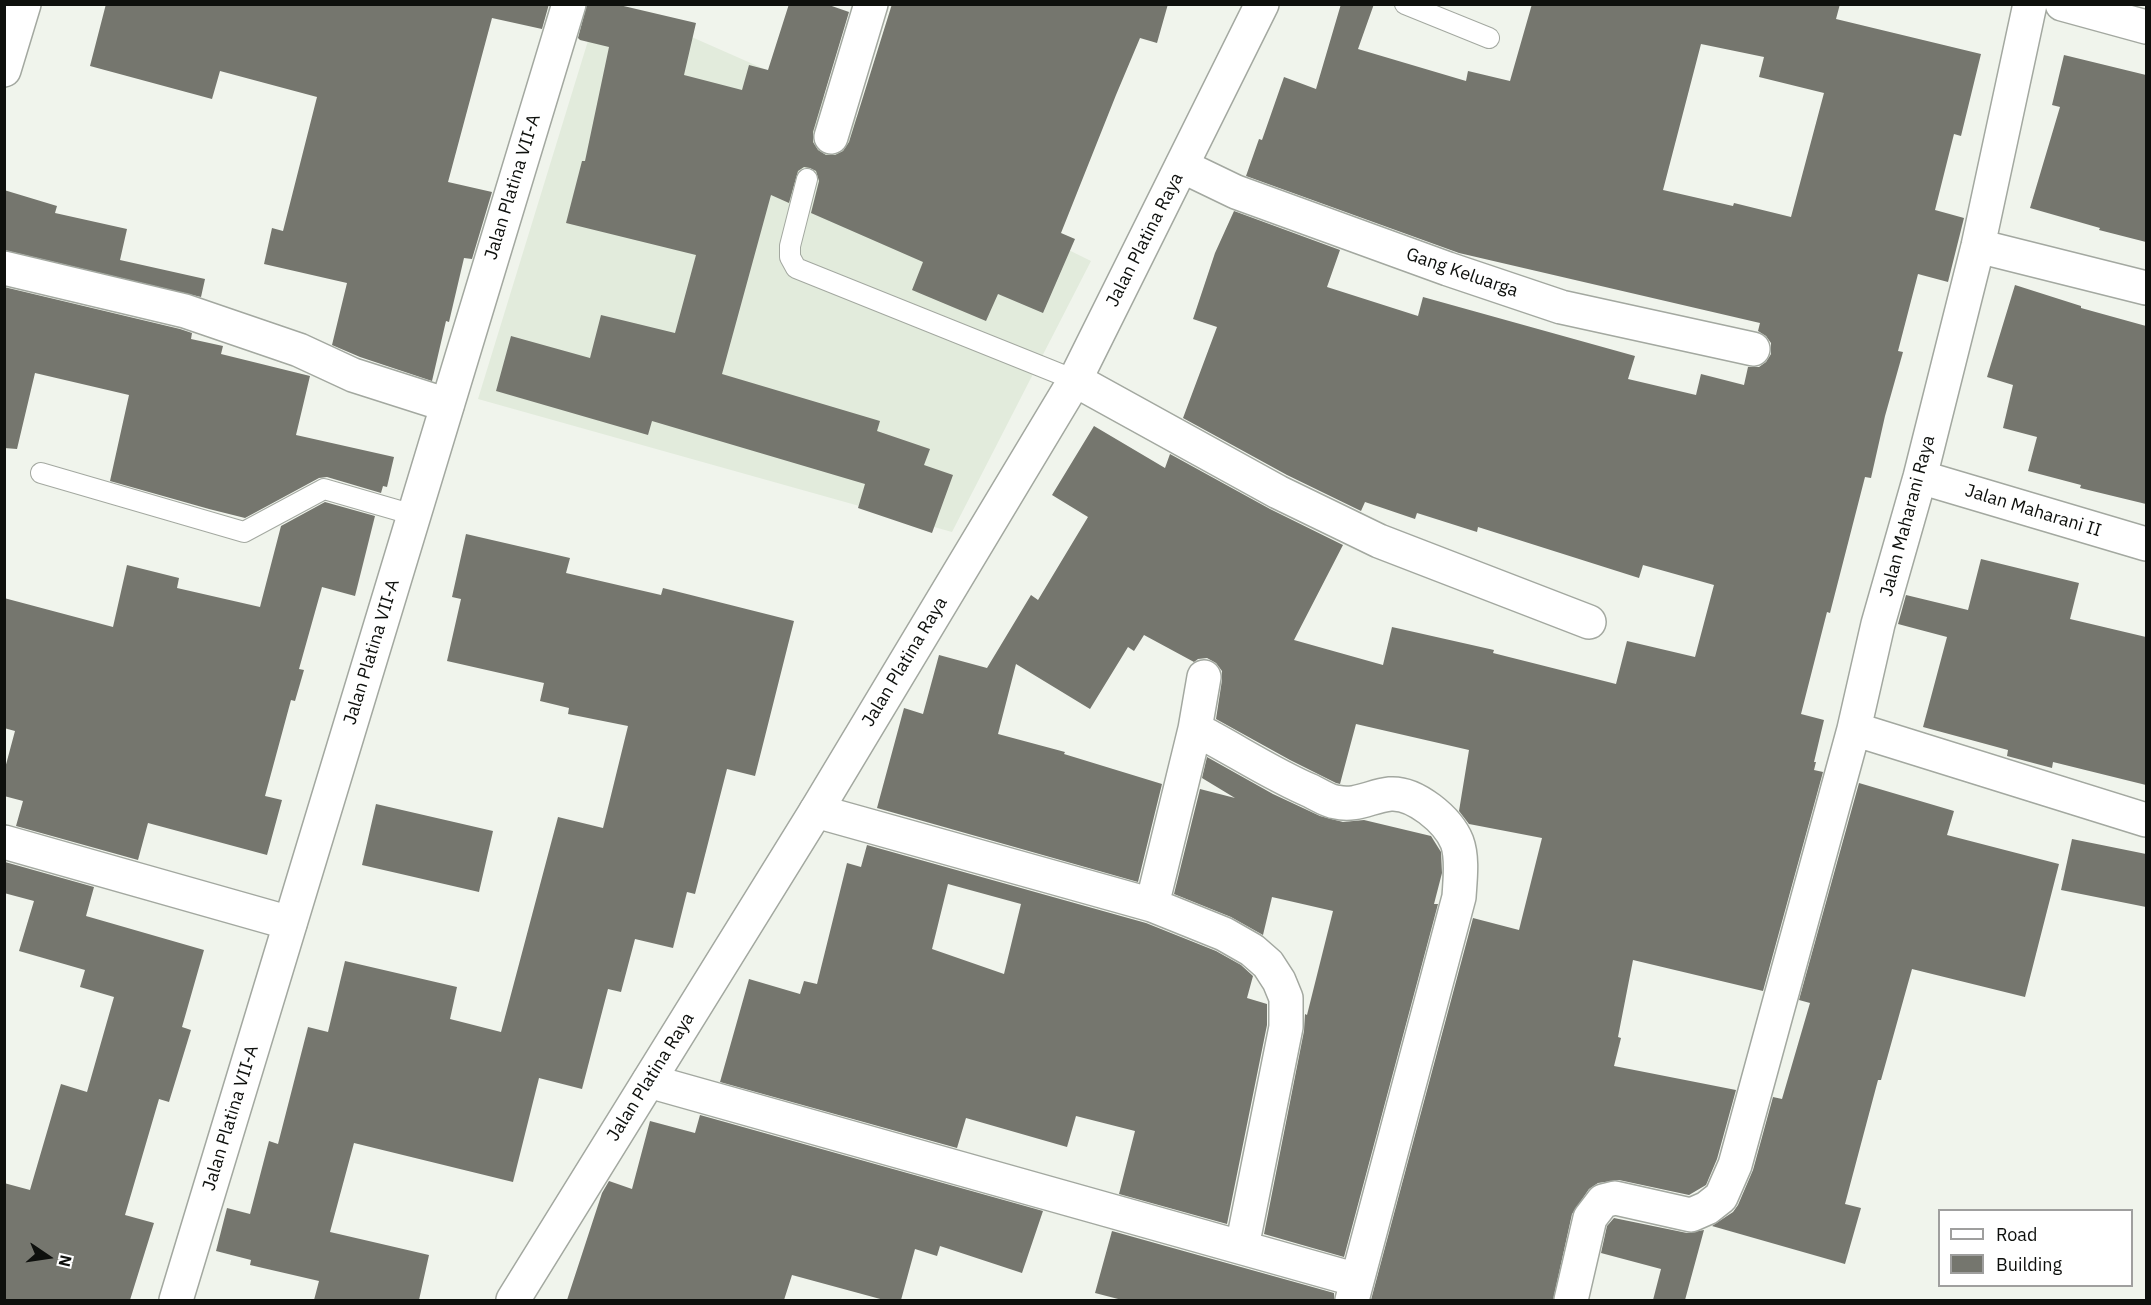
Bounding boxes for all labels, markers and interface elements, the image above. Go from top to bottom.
street label: Jalan Platina VII-A [481,112,545,262]
street label: Jalan Platina Raya [1102,169,1188,311]
street label: Gang Keluarga [1403,244,1521,302]
street label: Jalan Maharani Raya [1876,433,1940,599]
street label: Jalan Maharani II [1962,480,2104,542]
street label: Jalan Platina VII-A [340,577,404,727]
street label: Jalan Platina Raya [858,593,952,731]
street label: Jalan Platina Raya [603,1009,699,1145]
street label: Jalan Platina VII-A [199,1043,263,1193]
legend [1938,1209,2133,1287]
text: Road [1996,1223,2037,1246]
north arrow [18,1227,78,1287]
text: N [54,1253,77,1269]
text: Building [1996,1253,2062,1276]

